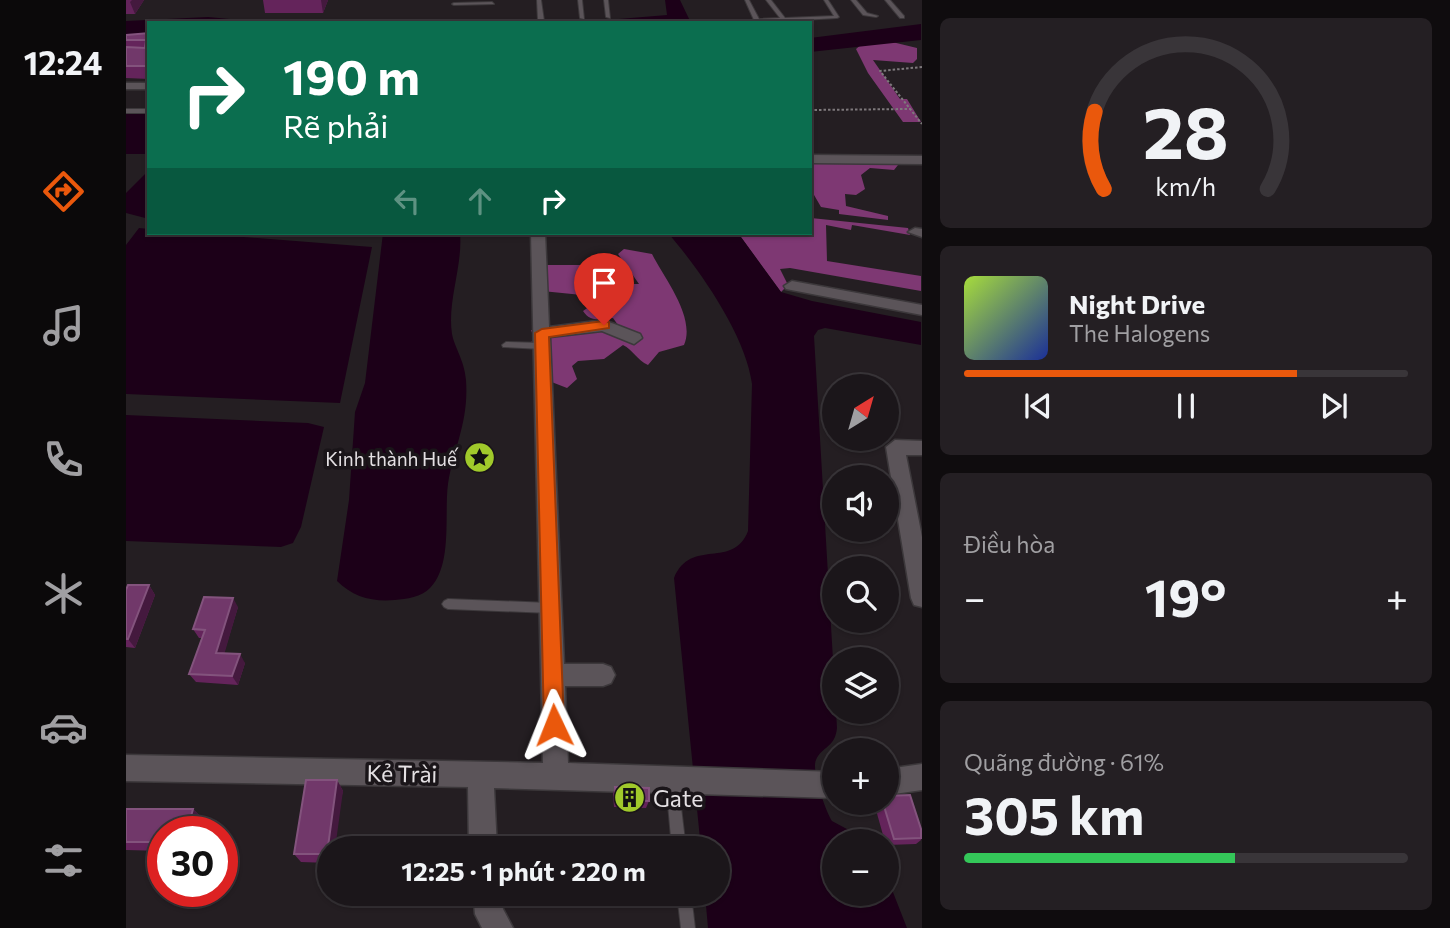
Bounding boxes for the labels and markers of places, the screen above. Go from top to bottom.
pin [574,253,634,325]
place icon: Kinh thành Huế [463,441,497,475]
place label: Kinh thành Huế [325,447,459,470]
building icon: Gate [613,781,647,815]
place label: Gate [653,784,703,812]

